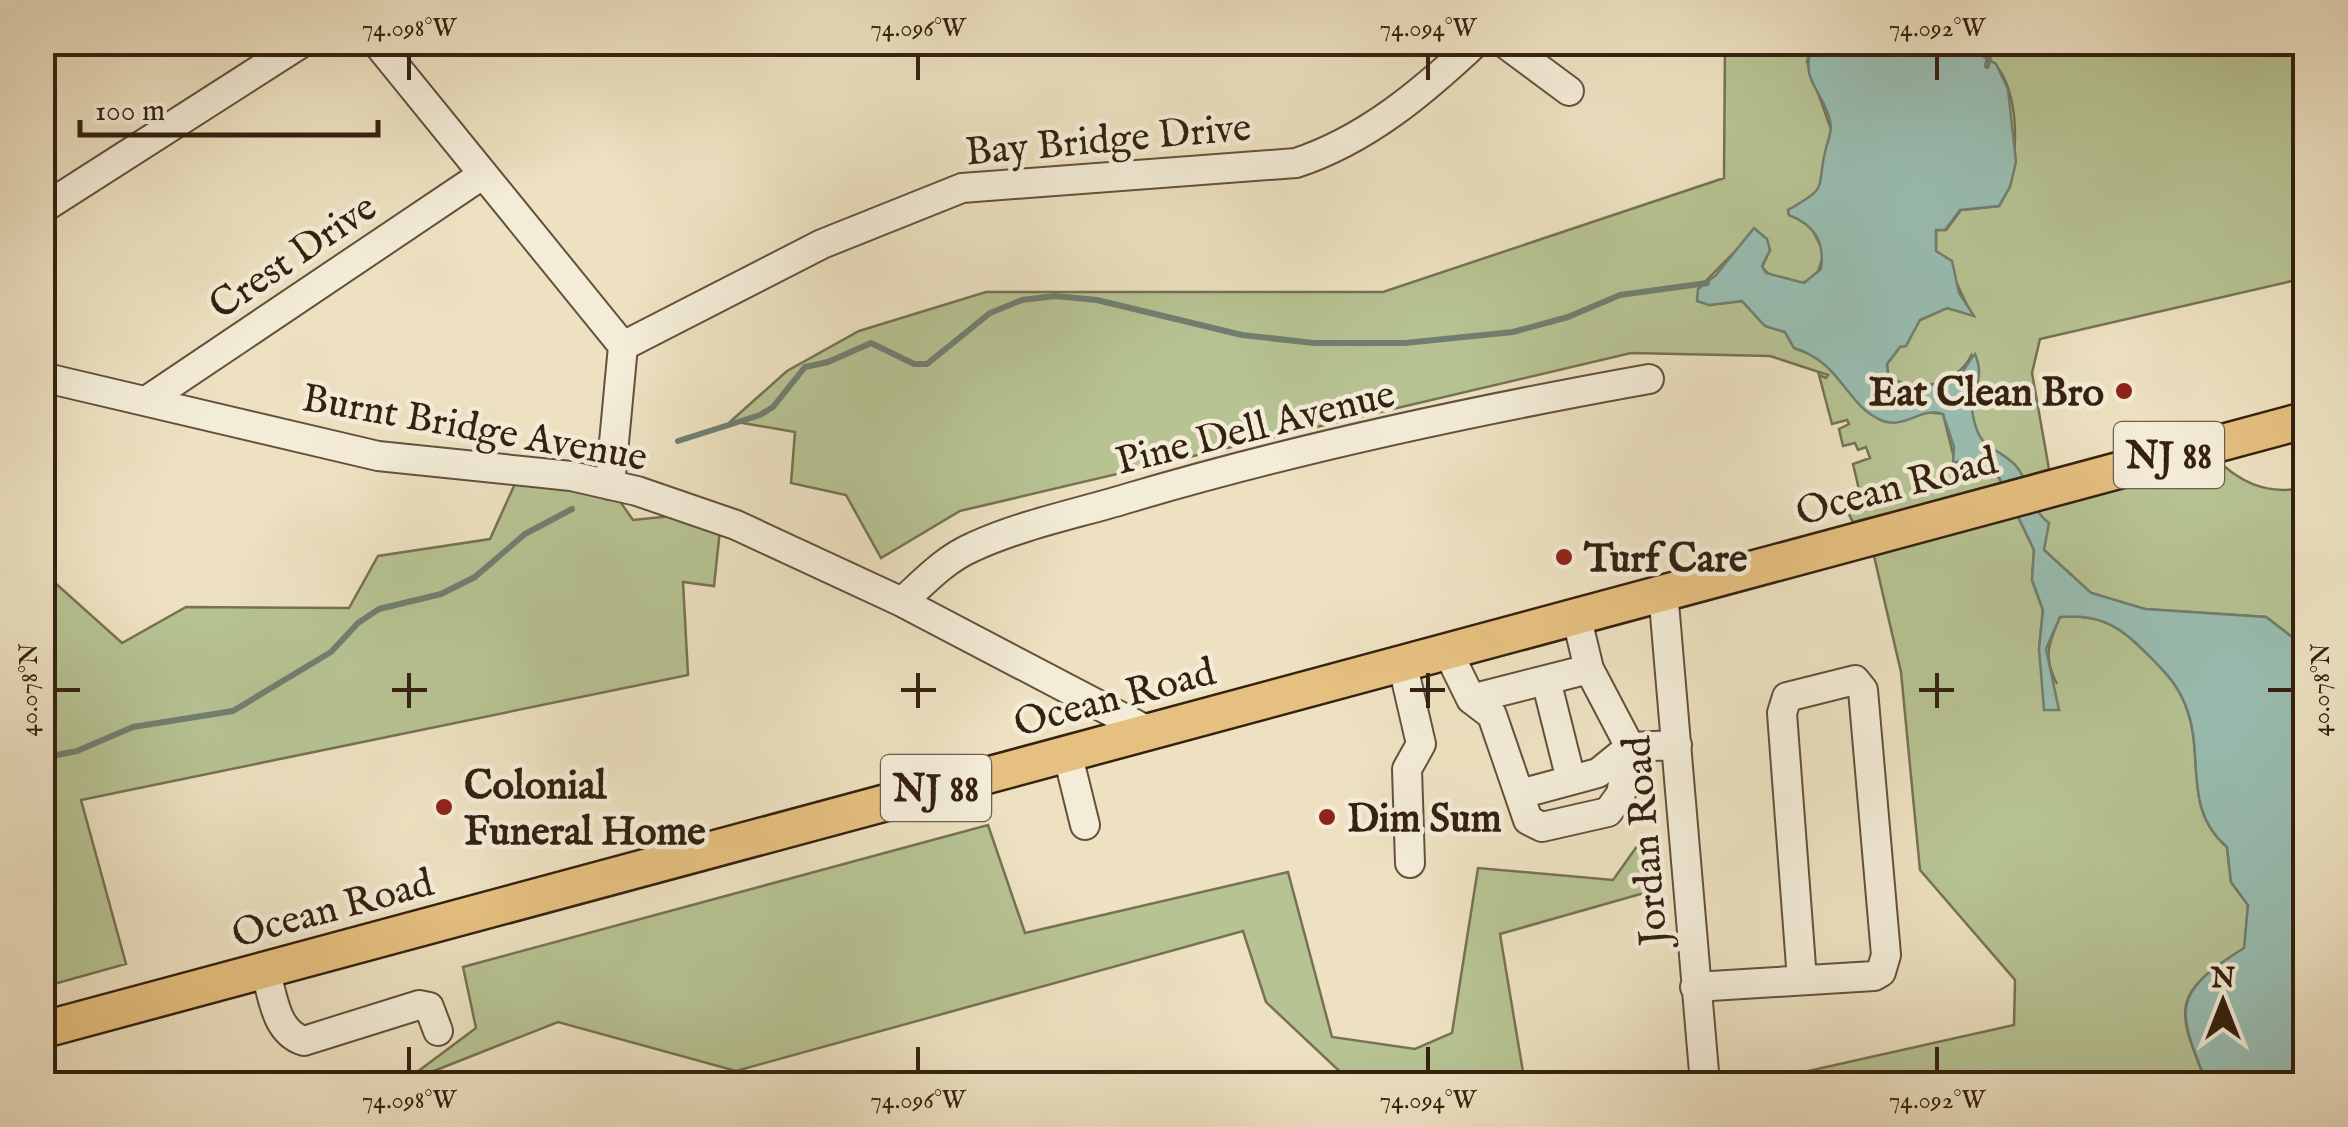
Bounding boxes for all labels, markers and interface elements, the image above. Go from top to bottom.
text: 74.098°W [362,13,457,45]
text: 74.096°W [870,13,967,45]
text: 74.094°W [1380,13,1478,45]
text: 74.092°W [1889,13,1986,45]
scale bar [80,75,378,137]
text: 100 m [95,93,165,131]
street label: Bay Bridge Drive [963,104,1253,179]
street label: Crest Drive [200,183,387,332]
place label: Eat Clean Bro [1869,369,2104,420]
street label: Pine Dell Avenue [1111,370,1401,489]
street label: Burnt Bridge Avenue [298,374,651,485]
marker: Eat Clean Bro [2113,380,2135,402]
road number: NJ 88 [2114,422,2224,488]
street label: Ocean Road [1791,437,2004,540]
place label: Turf Care [1583,535,1747,586]
marker: Turf Care [1553,546,1575,568]
text: 40.078°N [14,643,46,737]
text: 40.078°N [2306,643,2338,737]
street label: Ocean Road [1009,648,1222,751]
street label: Jordan Road [1613,733,1682,952]
road number: NJ 88 [881,755,991,821]
place label: Colonial Funeral Home [464,762,706,859]
place label: Dim Sum [1347,795,1502,846]
marker: Colonial Funeral Home [433,796,455,818]
marker: Dim Sum [1316,806,1338,828]
street label: Ocean Road [227,859,440,962]
north arrow [2173,952,2273,1052]
text: N [2210,962,2235,997]
text: 74.098°W [362,1085,457,1117]
text: 74.096°W [870,1085,967,1117]
text: 74.094°W [1380,1085,1478,1117]
text: 74.092°W [1889,1085,1986,1117]

